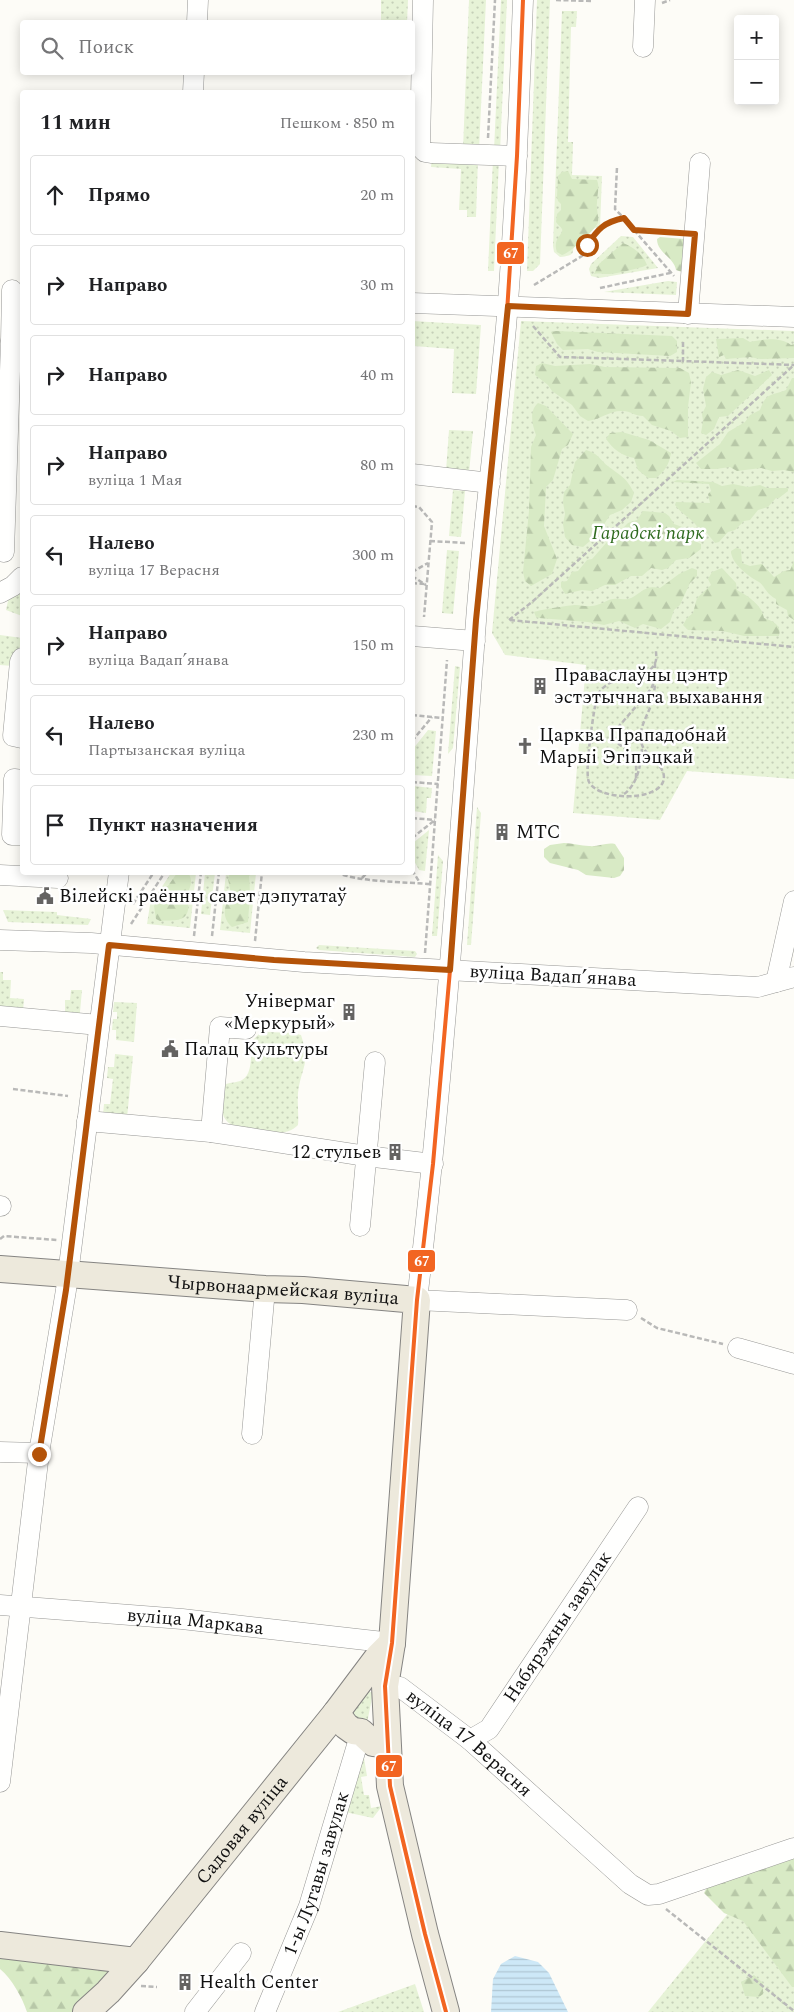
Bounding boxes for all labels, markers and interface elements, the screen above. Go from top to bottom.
map controls [734,15,779,105]
button: + [734,15,779,60]
search box [20,20,415,75]
text: Поиск [78,33,134,62]
icon: search [38,34,66,62]
button: − [734,60,779,105]
text: 11 мин [40,107,111,139]
text: Пешком · 850 m [280,111,395,135]
icon: ahead [41,181,69,209]
text: Прямо [88,181,150,210]
text: 20 m [360,183,394,207]
route start [576,234,599,257]
line badge: 67 [496,241,525,265]
text: 67 [503,243,519,264]
icon: right [41,271,69,299]
text: Направо [88,271,167,300]
text: 30 m [360,273,394,297]
icon: right [41,361,69,389]
text: Направо [88,361,167,390]
text: 40 m [360,363,394,387]
text: Направо [88,439,167,468]
icon: right [41,451,69,479]
text: 80 m [360,453,394,477]
text: вуліца 1 Мая [88,468,182,492]
park label: Гарадскі парк [592,519,704,548]
text: Налево [88,529,155,558]
icon: left [41,541,69,569]
text: 300 m [352,543,394,567]
text: вуліца 17 Верасня [88,558,220,582]
text: Направо [88,619,167,648]
icon: right [41,631,69,659]
text: 150 m [352,633,394,657]
text: вуліца Вадапʼянава [88,648,229,672]
place label: Праваслаўны цэнтр эстэтычнага выхавання [554,661,763,712]
building icon: Праваслаўны цэнтр эстэтычнага выхавання [530,676,550,696]
text: Налево [88,709,155,738]
icon: left [41,721,69,749]
place label: Царква Прападобнай Марыі Эгіпэцкай [539,721,727,772]
text: 230 m [352,723,394,747]
church icon: Царква Прападобнай Марыі Эгіпэцкай [515,736,535,756]
text: Партызанская вуліца [88,738,245,762]
icon: arrive [41,811,69,839]
text: Пункт назначения [88,811,258,840]
place label: МТС [516,818,561,847]
building icon: МТС [492,822,512,842]
place label: Вілейскі раённы савет дэпутатаў [59,882,347,911]
public building icon: Вілейскі раённы савет дэпутатаў [35,886,55,906]
street label: вуліца Вадапʼянава [469,957,638,995]
place label: Універмаг «Меркурый» [225,987,335,1038]
building icon: Універмаг «Меркурый» [339,1002,359,1022]
place label: Палац Культуры [184,1035,328,1064]
public building icon: Палац Культуры [160,1039,180,1059]
place label: 12 стульев [291,1138,381,1167]
building icon: 12 стульев [385,1142,405,1162]
line badge: 67 [407,1249,436,1273]
text: 67 [414,1251,430,1272]
street label: Чырвонаармейская вуліца [166,1267,401,1313]
route end [28,1443,51,1466]
street label: Набярэжны завулак [496,1545,619,1709]
street label: вуліца Маркава [126,1600,266,1643]
street label: вуліца 17 Верасня [400,1682,539,1804]
line badge: 67 [375,1754,403,1778]
text: 67 [381,1756,397,1777]
street label: Садовая вуліца [189,1768,295,1891]
street label: 1-ы Лугавы завулак [275,1787,357,1960]
place label: Health Center [199,1968,319,1997]
building icon: Health Center [175,1972,195,1992]

